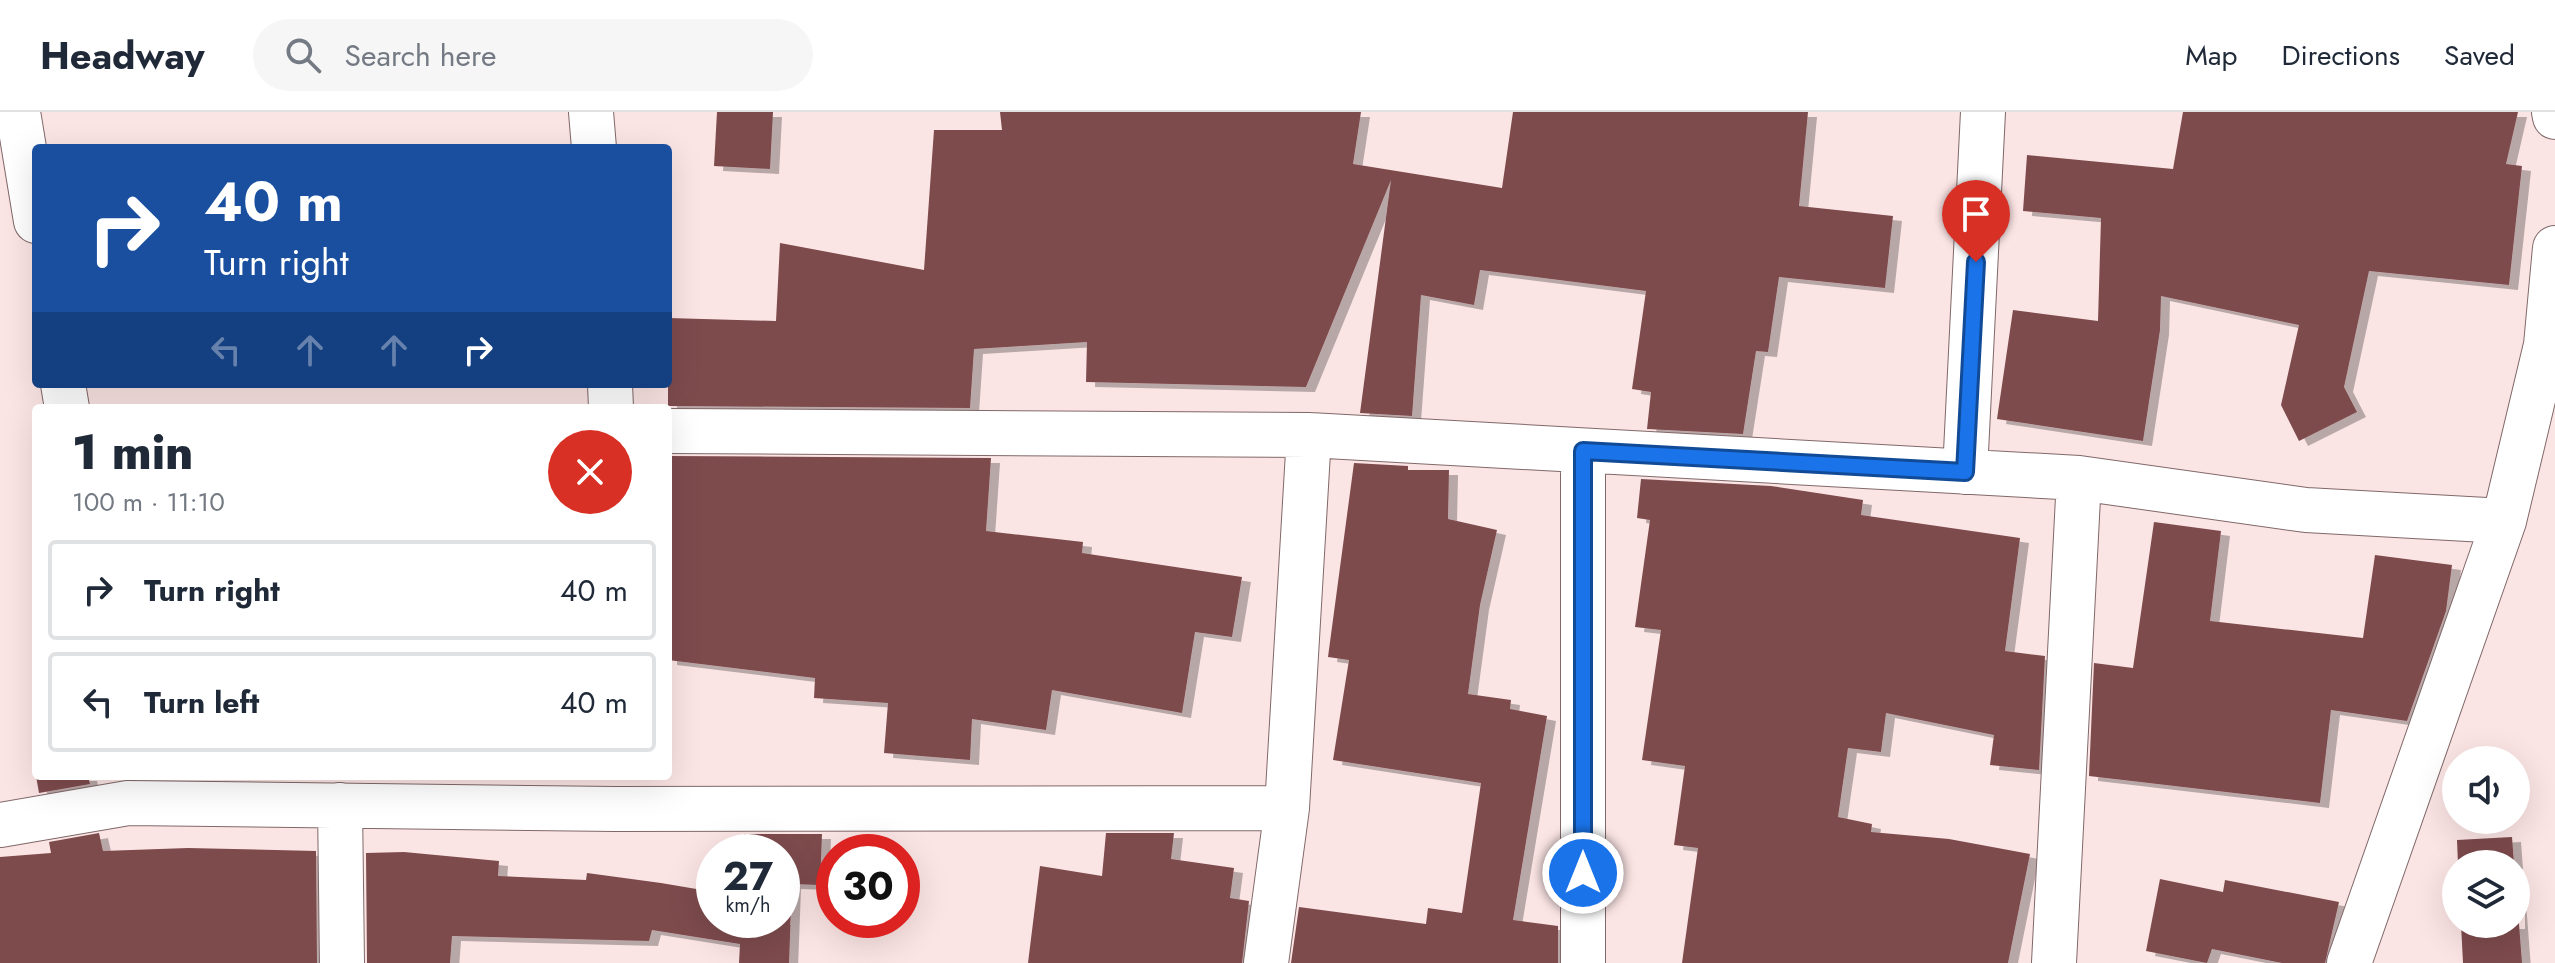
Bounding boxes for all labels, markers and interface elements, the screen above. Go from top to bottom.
search box [253,19,813,91]
text: Headway [40,28,205,83]
icon: search [281,33,325,77]
text: Search here [345,34,496,77]
text: Map [2185,35,2237,76]
text: Directions [2281,35,2400,76]
text: Saved [2444,35,2515,76]
text: 40 m [204,161,343,242]
icon: right [72,176,176,280]
pin [1942,180,2010,262]
icon: arrive [1954,192,1998,236]
text: Turn right [204,236,349,288]
icon: left [204,328,248,372]
icon: ahead [288,328,332,372]
icon: ahead [372,328,416,372]
icon: right [456,328,500,372]
text: 1 min [72,418,193,487]
button: close [548,430,632,514]
text: 100 m · 11:10 [72,483,225,521]
icon: right [76,568,120,612]
text: Turn right [144,569,280,612]
text: 40 m [560,569,628,612]
icon: left [76,680,120,724]
text: Turn left [144,681,259,724]
text: 40 m [560,681,628,724]
map controls [2442,746,2530,938]
button: sound [2442,746,2530,834]
position arrow [1541,831,1625,915]
speed limit sign: 30 [816,834,920,938]
text: 27 [723,847,773,905]
button: layers [2442,850,2530,938]
text: km/h [725,891,771,920]

